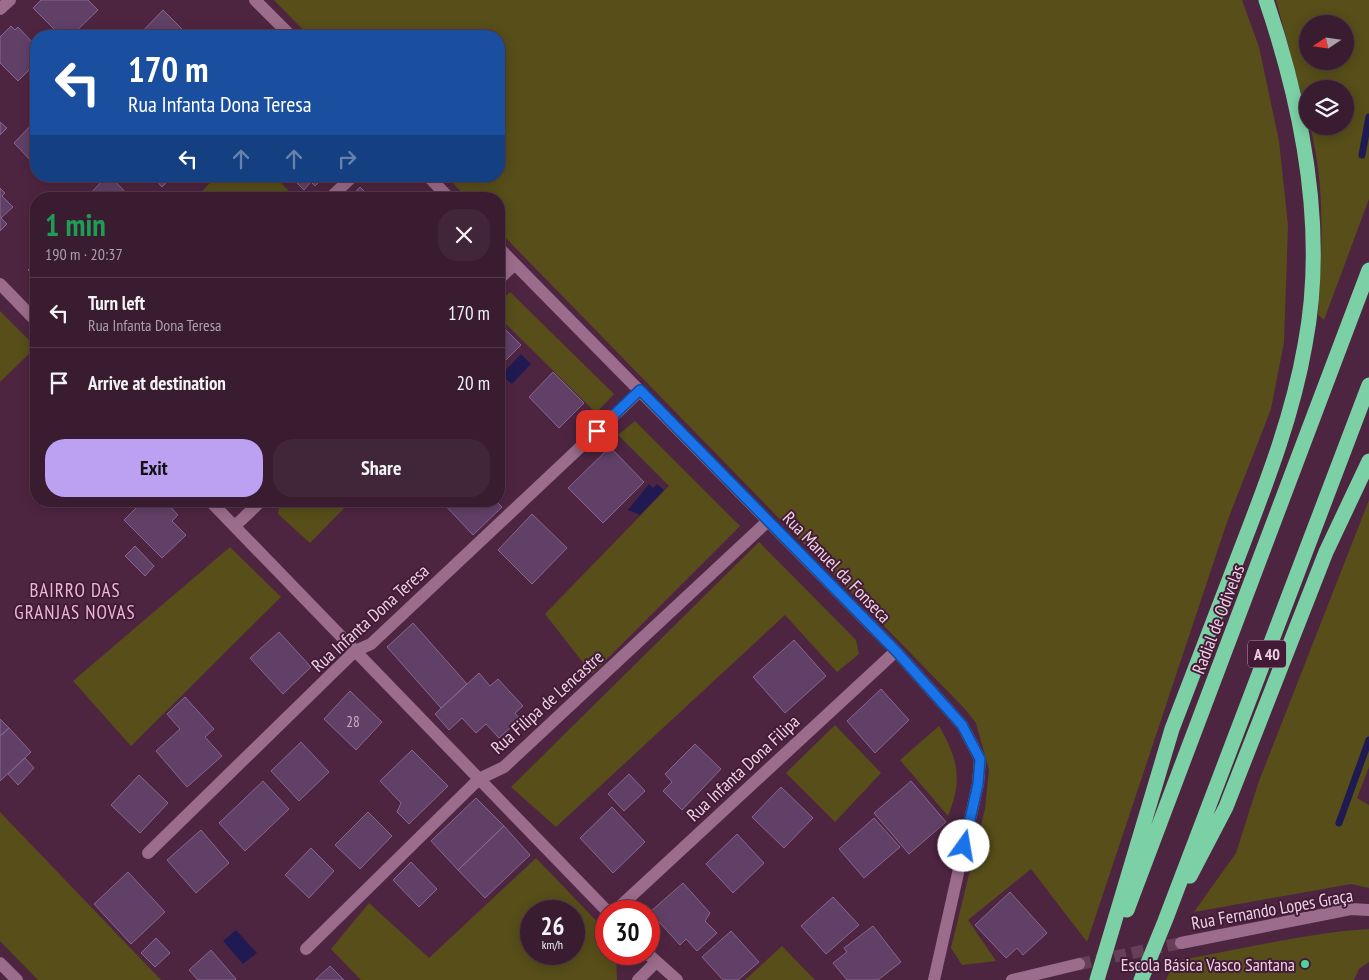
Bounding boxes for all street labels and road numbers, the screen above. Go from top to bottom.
street label: Rua Manuel da Fonseca [778,506,896,628]
street label: Rua Infanta Dona Teresa [306,559,434,677]
street label: Radial de Odivelas [1187,561,1249,677]
road number: A 40 [1248,641,1286,668]
street label: Rua Filipa de Lencastre [486,645,608,759]
street label: Rua Infanta Dona Filipa [682,710,804,826]
street label: Rua Fernando Lopes Graça [1189,883,1355,935]

